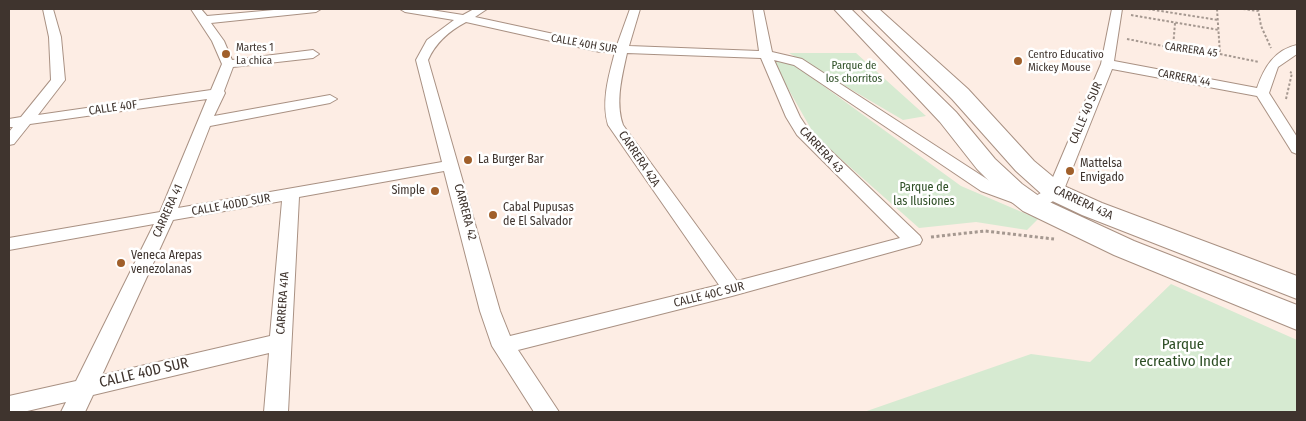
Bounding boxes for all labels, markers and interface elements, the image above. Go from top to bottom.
street label: CALLE 40H SUR [550,32,618,56]
street label: CARRERA 45 [1164,40,1218,60]
place label: Martes 1 La chica [236,41,273,67]
marker: Martes 1 La chica [220,48,232,60]
place label: Centro Educativo Mickey Mouse [1028,48,1104,74]
marker: Centro Educativo Mickey Mouse [1012,55,1024,67]
park label: Parque de los chorritos [826,59,882,85]
street label: CARRERA 44 [1156,66,1212,90]
street label: CALLE 40 SUR [1066,80,1106,146]
street label: CALLE 40F [88,97,138,119]
street label: CARRERA 43 [796,124,846,176]
street label: CARRERA 42A [615,128,663,190]
place label: La Burger Bar [478,153,544,167]
marker: La Burger Bar [462,154,474,166]
place label: Mattelsa Envigado [1080,157,1124,185]
marker: Mattelsa Envigado [1064,165,1076,177]
park label: Parque de las Ilusiones [893,181,955,209]
street label: CARRERA 41 [150,182,186,240]
street label: CARRERA 42 [451,182,479,242]
street label: CARRERA 43A [1051,183,1115,223]
place label: Simple [391,184,425,198]
marker: Simple [429,185,441,197]
street label: CALLE 40DD SUR [190,191,272,219]
place label: Cabal Pupusas de El Salvador [503,201,574,229]
marker: Cabal Pupusas de El Salvador [487,209,499,221]
place label: Veneca Arepas venezolanas [131,249,202,277]
marker: Veneca Arepas venezolanas [115,257,127,269]
street label: CARRERA 41A [274,271,292,335]
street label: CALLE 40C SUR [672,279,746,311]
park label: Parque recreativo Inder [1134,336,1232,371]
street label: CALLE 40D SUR [98,354,190,392]

